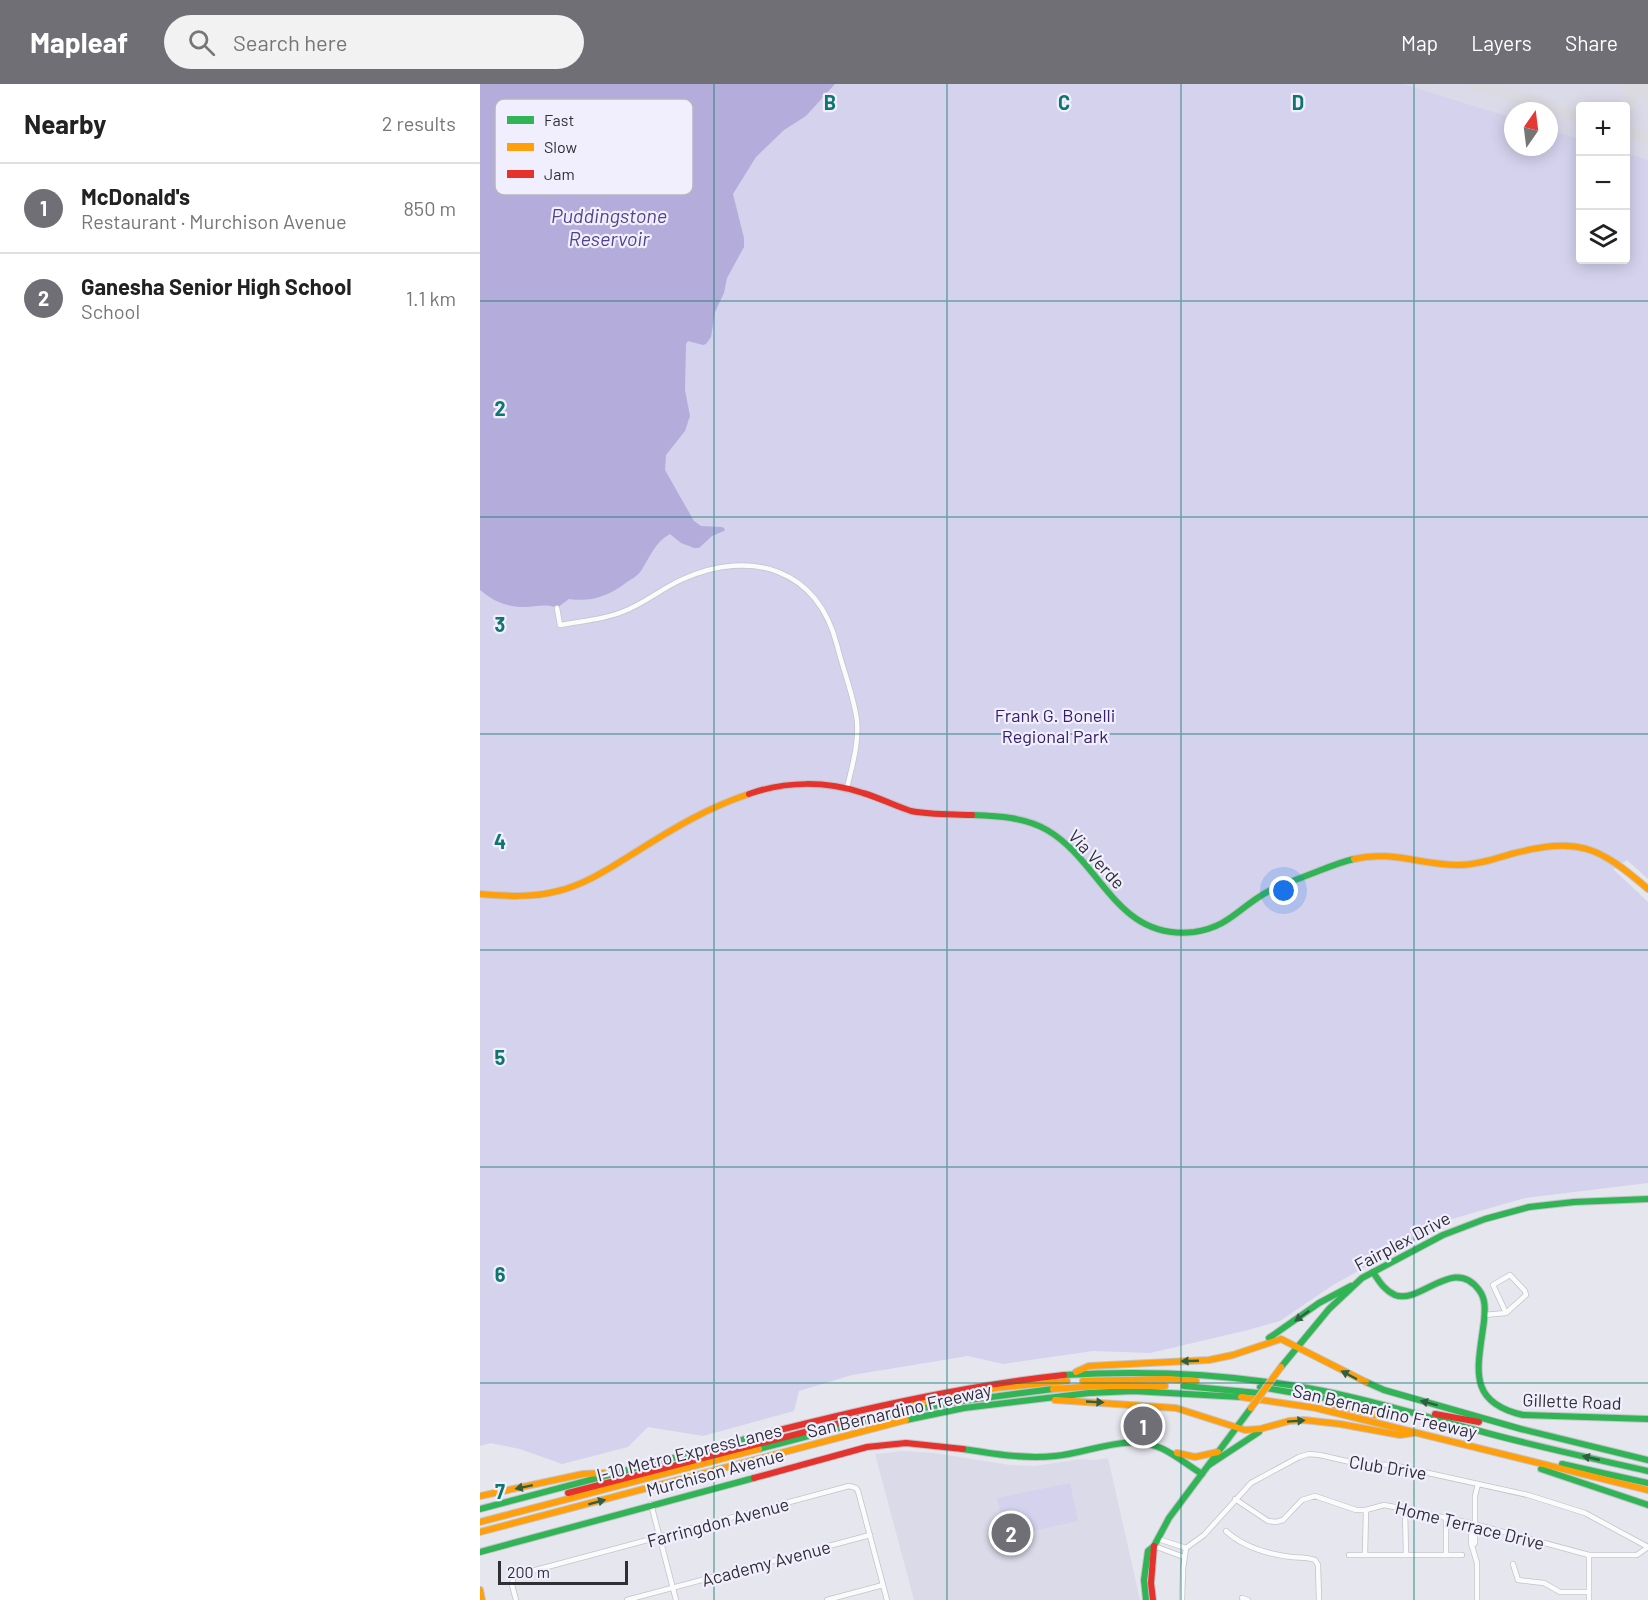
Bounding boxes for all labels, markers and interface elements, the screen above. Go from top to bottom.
search box [164,15,584,69]
text: Mapleaf [30,25,128,59]
icon: search [185,26,218,59]
text: Search here [233,29,347,55]
text: Map [1401,30,1438,55]
text: Layers [1471,30,1532,55]
text: Share [1565,30,1618,55]
text: B [824,90,836,114]
text: C [1058,90,1070,114]
text: D [1292,90,1304,114]
legend [495,99,693,195]
north arrow [1504,102,1558,156]
map controls [1576,102,1630,264]
button: + [1576,102,1630,156]
text: Nearby [24,108,106,139]
text: Fast [544,110,574,129]
text: 2 results [382,111,456,135]
text: Slow [544,137,577,156]
button: − [1576,156,1630,210]
text: Jam [544,164,575,183]
text: McDonald's [81,183,190,209]
text: 1 [40,196,47,220]
text: 850 m [403,196,456,220]
water label: Puddingstone Reservoir [551,203,667,250]
text: Restaurant · Murchison Avenue [81,209,347,233]
button: layers [1576,210,1630,264]
text: Ganesha Senior High School [81,273,352,299]
text: 2 [38,286,49,310]
text: 1.1 km [406,286,456,310]
text: School [81,299,140,323]
text: 2 [494,396,506,420]
text: 3 [495,612,505,636]
park label: Frank G. Bonelli Regional Park [995,704,1115,747]
street label: Via Verde [1064,825,1130,893]
text: 4 [494,829,506,853]
your location [1269,876,1298,905]
text: 5 [495,1045,506,1069]
street label: Fairplex Drive [1350,1206,1454,1276]
text: 6 [495,1262,506,1286]
one-way arrow [1294,1310,1309,1322]
one-way arrow [1181,1356,1200,1366]
one-way arrow [1340,1370,1357,1380]
street label: San Bernardino Freeway [805,1378,993,1442]
street label: San Bernardino Freeway [1291,1379,1479,1443]
street label: Gillette Road [1522,1388,1622,1414]
one-way arrow [1086,1398,1105,1407]
one-way arrow [1420,1398,1438,1407]
pin: 1 [1124,1404,1162,1448]
one-way arrow [1287,1416,1306,1425]
street label: I-10 Metro ExpressLanes [594,1418,784,1486]
street label: Murchison Avenue [644,1443,786,1501]
street label: Club Drive [1348,1450,1428,1484]
one-way arrow [1582,1452,1600,1462]
text: 7 [495,1479,505,1503]
one-way arrow [514,1483,533,1492]
street label: Farringdon Avenue [645,1492,791,1552]
street label: Home Terrace Drive [1393,1496,1547,1554]
one-way arrow [588,1497,606,1506]
pin: 2 [992,1510,1030,1556]
street label: Academy Avenue [699,1535,833,1591]
scale bar [498,1558,628,1586]
text: 200 m [507,1562,550,1581]

